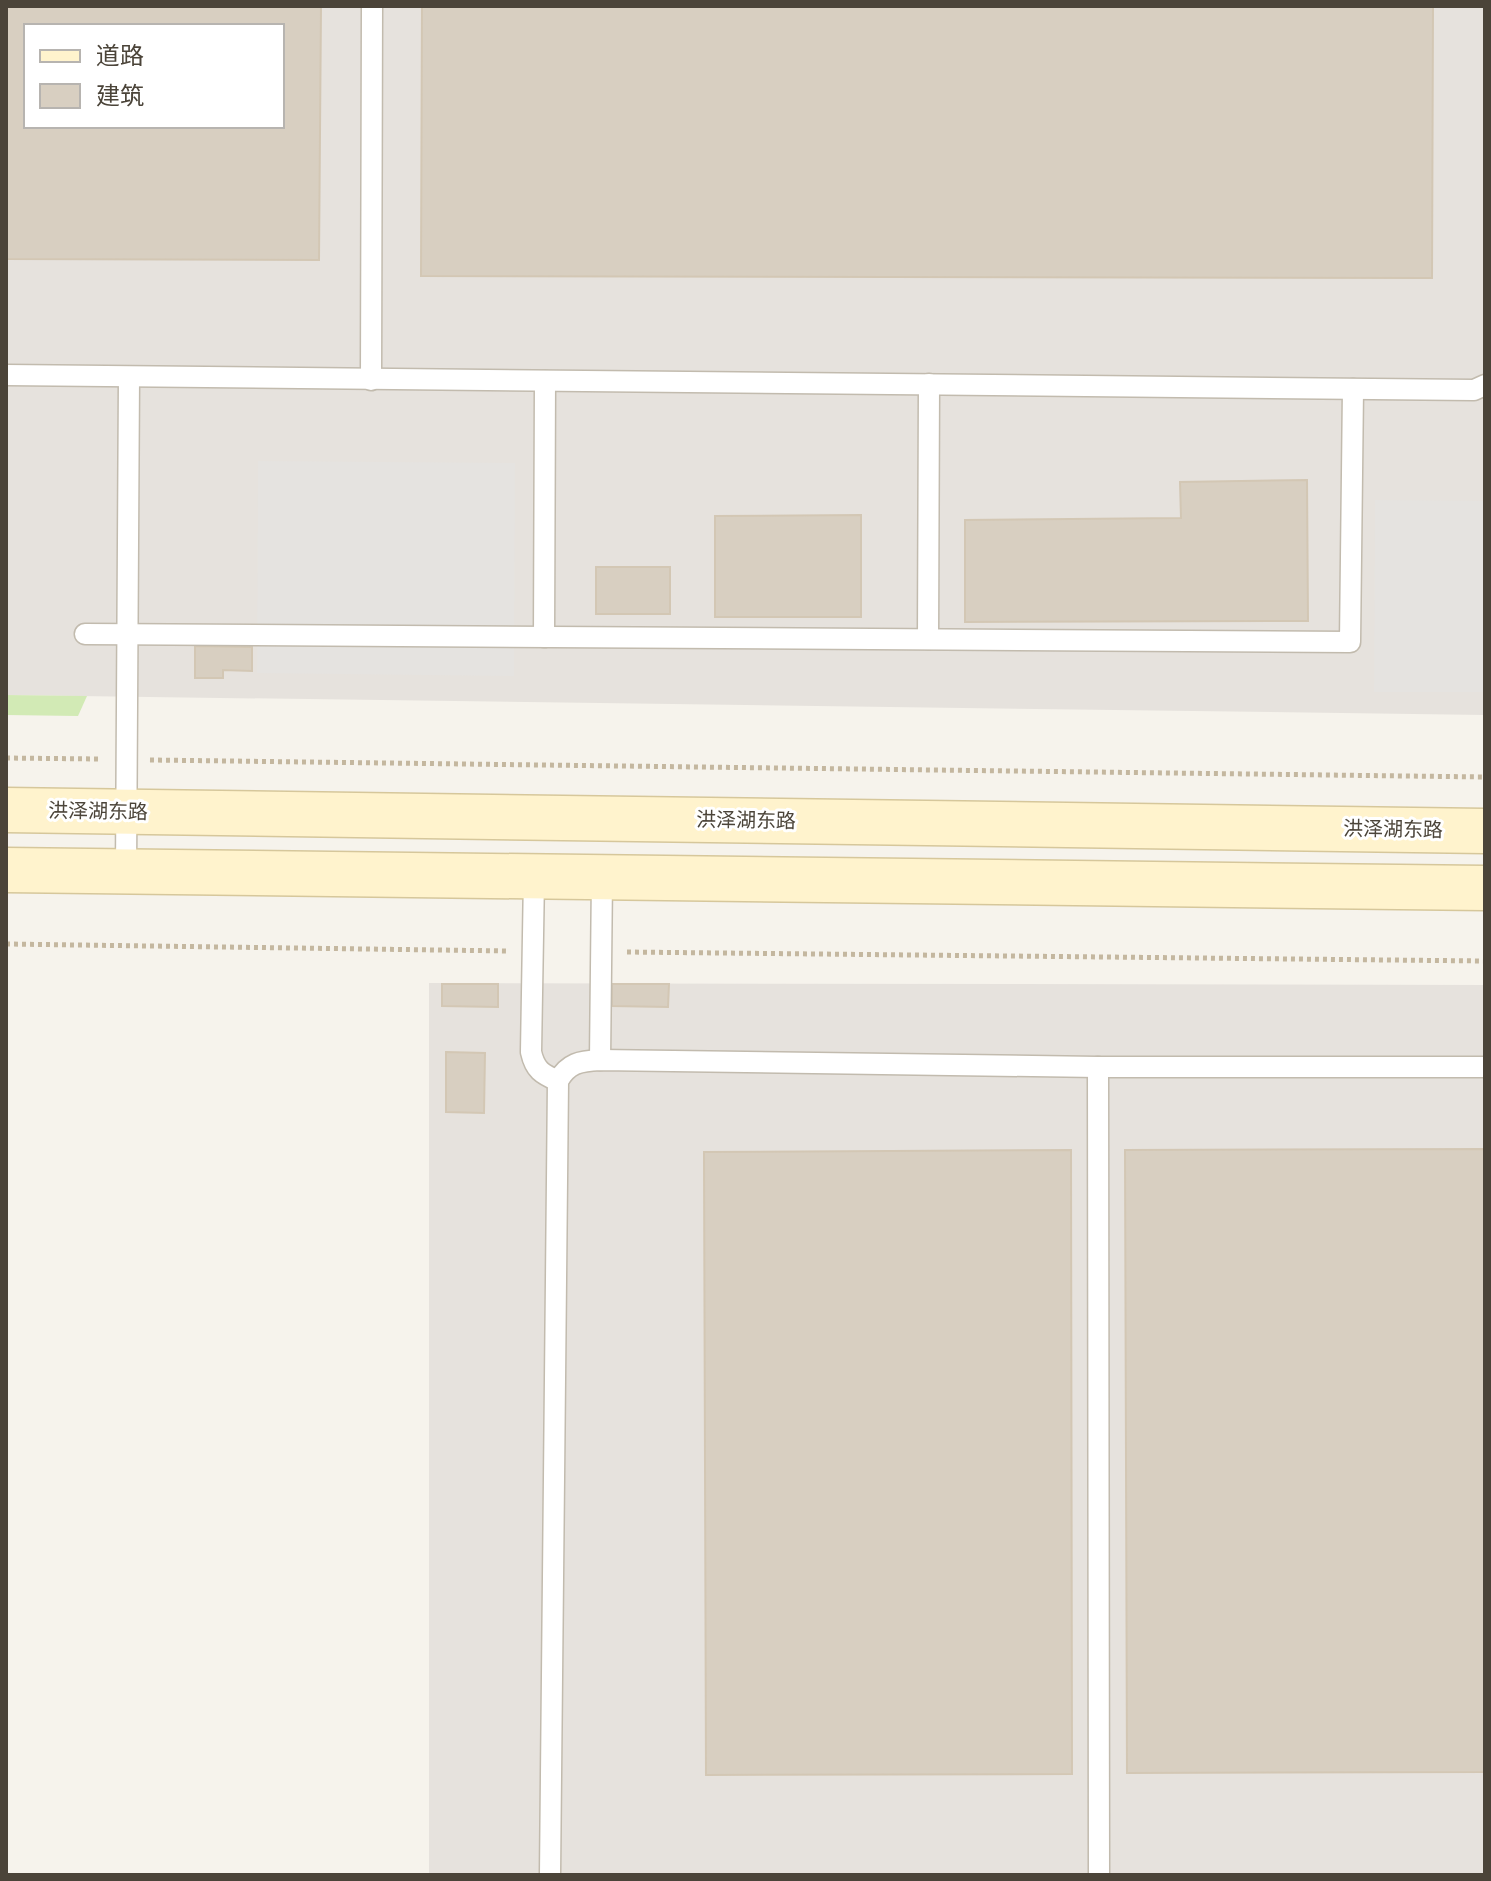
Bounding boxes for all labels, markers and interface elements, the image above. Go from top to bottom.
legend [24,24,284,128]
text: 道路 [96,40,144,69]
text: 建筑 [96,80,144,109]
street label: 洪泽湖东路 [48,797,148,823]
street label: 洪泽湖东路 [696,806,796,832]
street label: 洪泽湖东路 [1343,815,1443,841]

